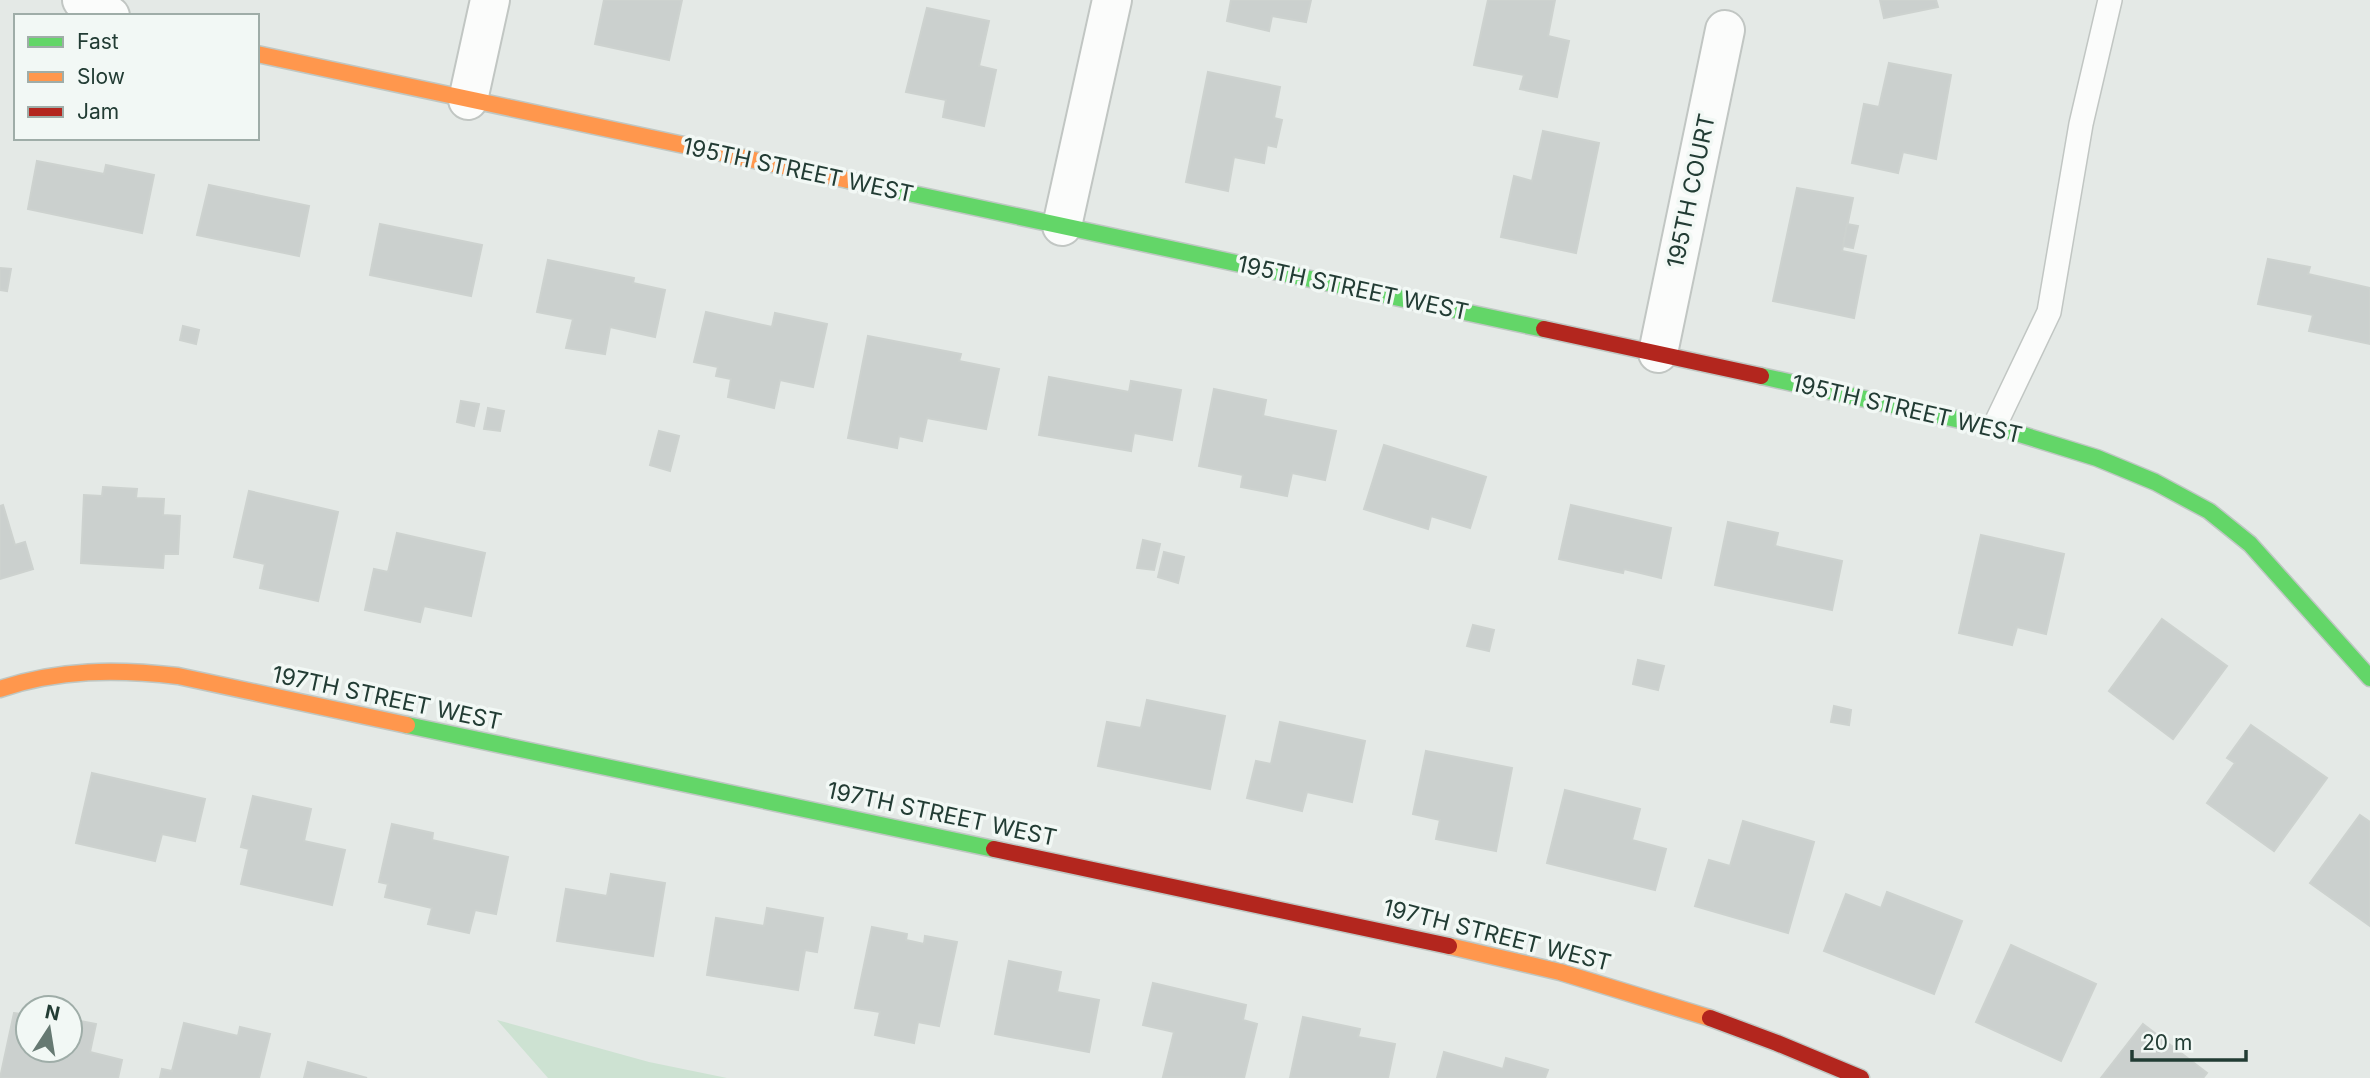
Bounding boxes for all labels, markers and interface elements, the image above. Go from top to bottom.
legend [14,14,259,140]
text: Fast [77,29,119,54]
text: Slow [77,64,125,89]
text: Jam [77,99,119,124]
street label: 195TH COURT [1661,111,1721,271]
street label: 195TH STREET WEST [680,132,916,208]
street label: 195TH STREET WEST [1235,250,1471,326]
street label: 195TH STREET WEST [1789,369,2025,449]
street label: 197TH STREET WEST [270,660,504,736]
street label: 197TH STREET WEST [825,776,1059,852]
street label: 197TH STREET WEST [1380,893,1614,977]
north arrow [14,994,84,1064]
text: N [43,1000,62,1026]
scale bar [2132,1018,2246,1062]
text: 20 m [2142,1030,2192,1055]

